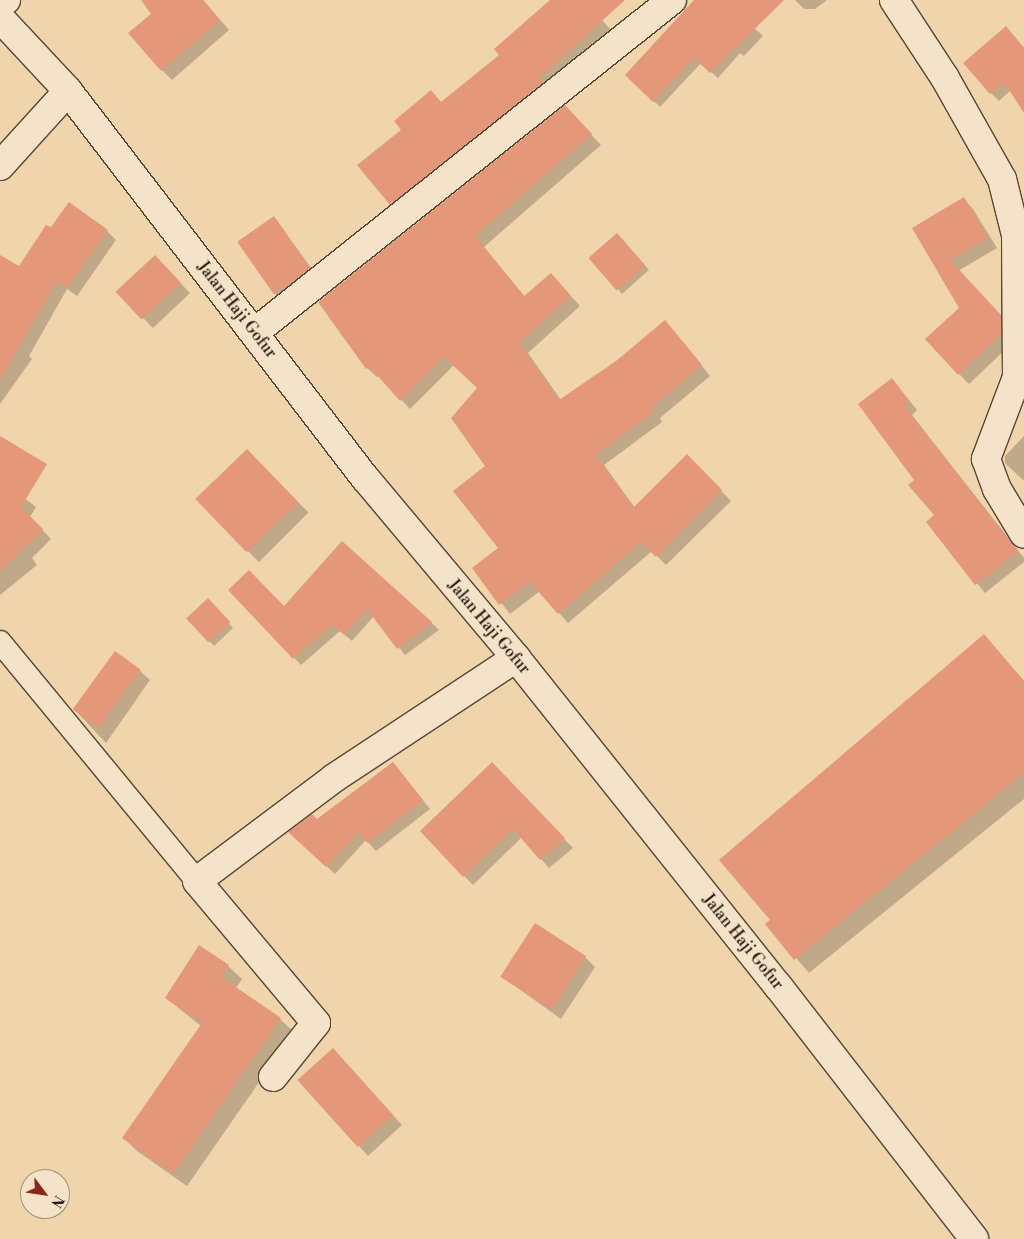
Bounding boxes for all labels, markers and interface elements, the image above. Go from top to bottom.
street label: Jalan Haji Gofur [193,258,281,362]
street label: Jalan Haji Gofur [444,576,534,678]
street label: Jalan Haji Gofur [699,890,787,994]
north arrow [20,1169,70,1219]
text: N [46,1192,68,1211]

